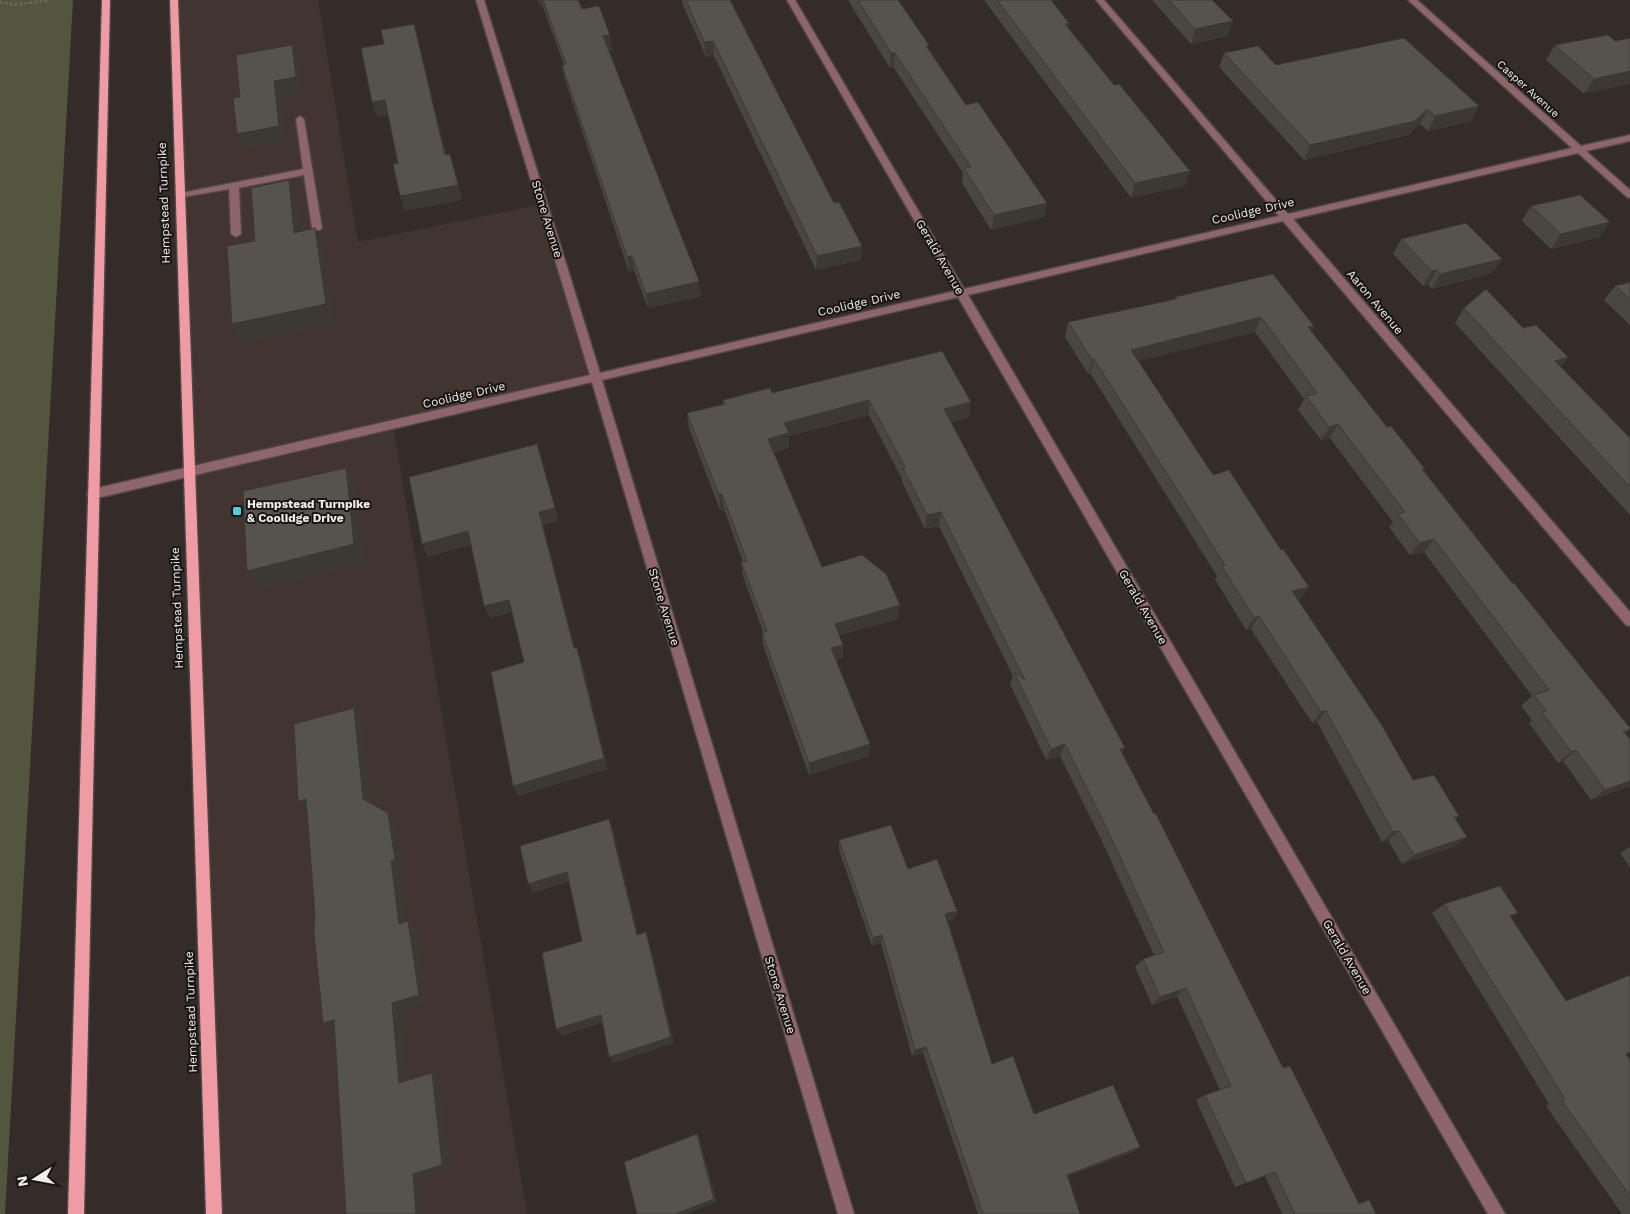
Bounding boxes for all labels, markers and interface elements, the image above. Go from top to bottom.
street label: Casper Avenue [1494,58,1562,120]
street label: Hempstead Turnpike [155,142,173,264]
street label: Stone Avenue [529,179,565,260]
street label: Coolidge Drive [1210,195,1296,227]
street label: Gerald Avenue [913,217,967,297]
street label: Aaron Avenue [1344,267,1406,337]
street label: Coolidge Drive [816,287,902,319]
street label: Coolidge Drive [421,379,507,411]
place label: Hempstead Turnpike & Coolidge Drive [247,497,370,525]
marker: Hempstead Turnpike & Coolidge Drive [231,505,243,517]
street label: Hempstead Turnpike [168,547,186,669]
street label: Stone Avenue [646,567,682,648]
street label: Gerald Avenue [1116,567,1170,647]
street label: Gerald Avenue [1320,917,1374,997]
street label: Hempstead Turnpike [182,951,200,1073]
street label: Stone Avenue [762,955,798,1036]
north arrow [10,1154,60,1204]
text: N [13,1175,31,1188]

